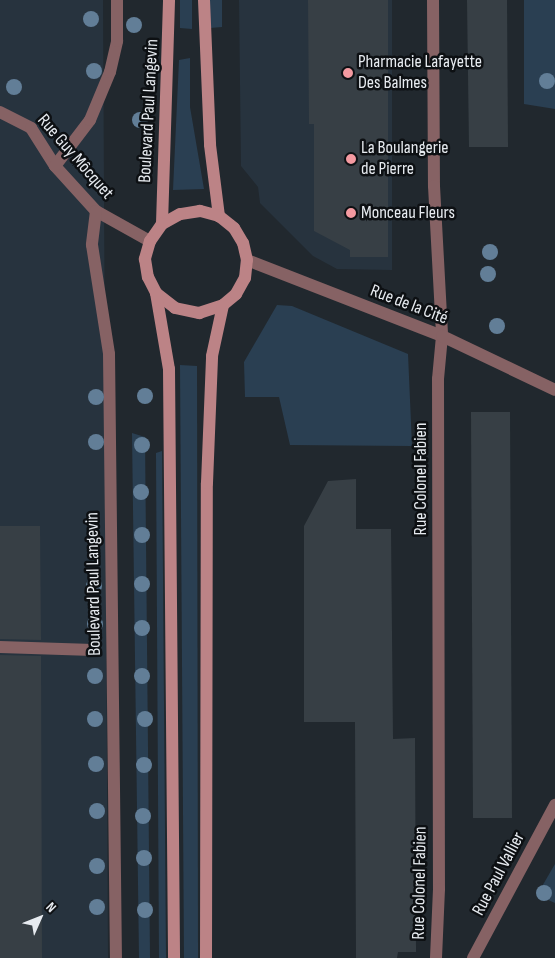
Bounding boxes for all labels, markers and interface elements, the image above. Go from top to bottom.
street label: Boulevard Paul Langevin [134,39,164,183]
place label: Pharmacie Lafayette Des Balmes [358,52,482,94]
marker: Pharmacie Lafayette Des Balmes [342,67,354,79]
street label: Rue Guy Môcquet [32,110,118,204]
place label: La Boulangerie de Pierre [361,138,449,180]
marker: La Boulangerie de Pierre [345,153,357,165]
place label: Monceau Fleurs [361,202,455,224]
marker: Monceau Fleurs [345,207,357,219]
street label: Rue de la Cité [367,280,451,330]
street label: Rue Colonel Fabien [410,422,432,536]
street label: Boulevard Paul Langevin [82,512,106,656]
street label: Rue Colonel Fabien [408,826,432,940]
street label: Rue Paul Vallier [468,829,530,919]
north arrow [15,893,65,943]
text: N [42,899,60,916]

